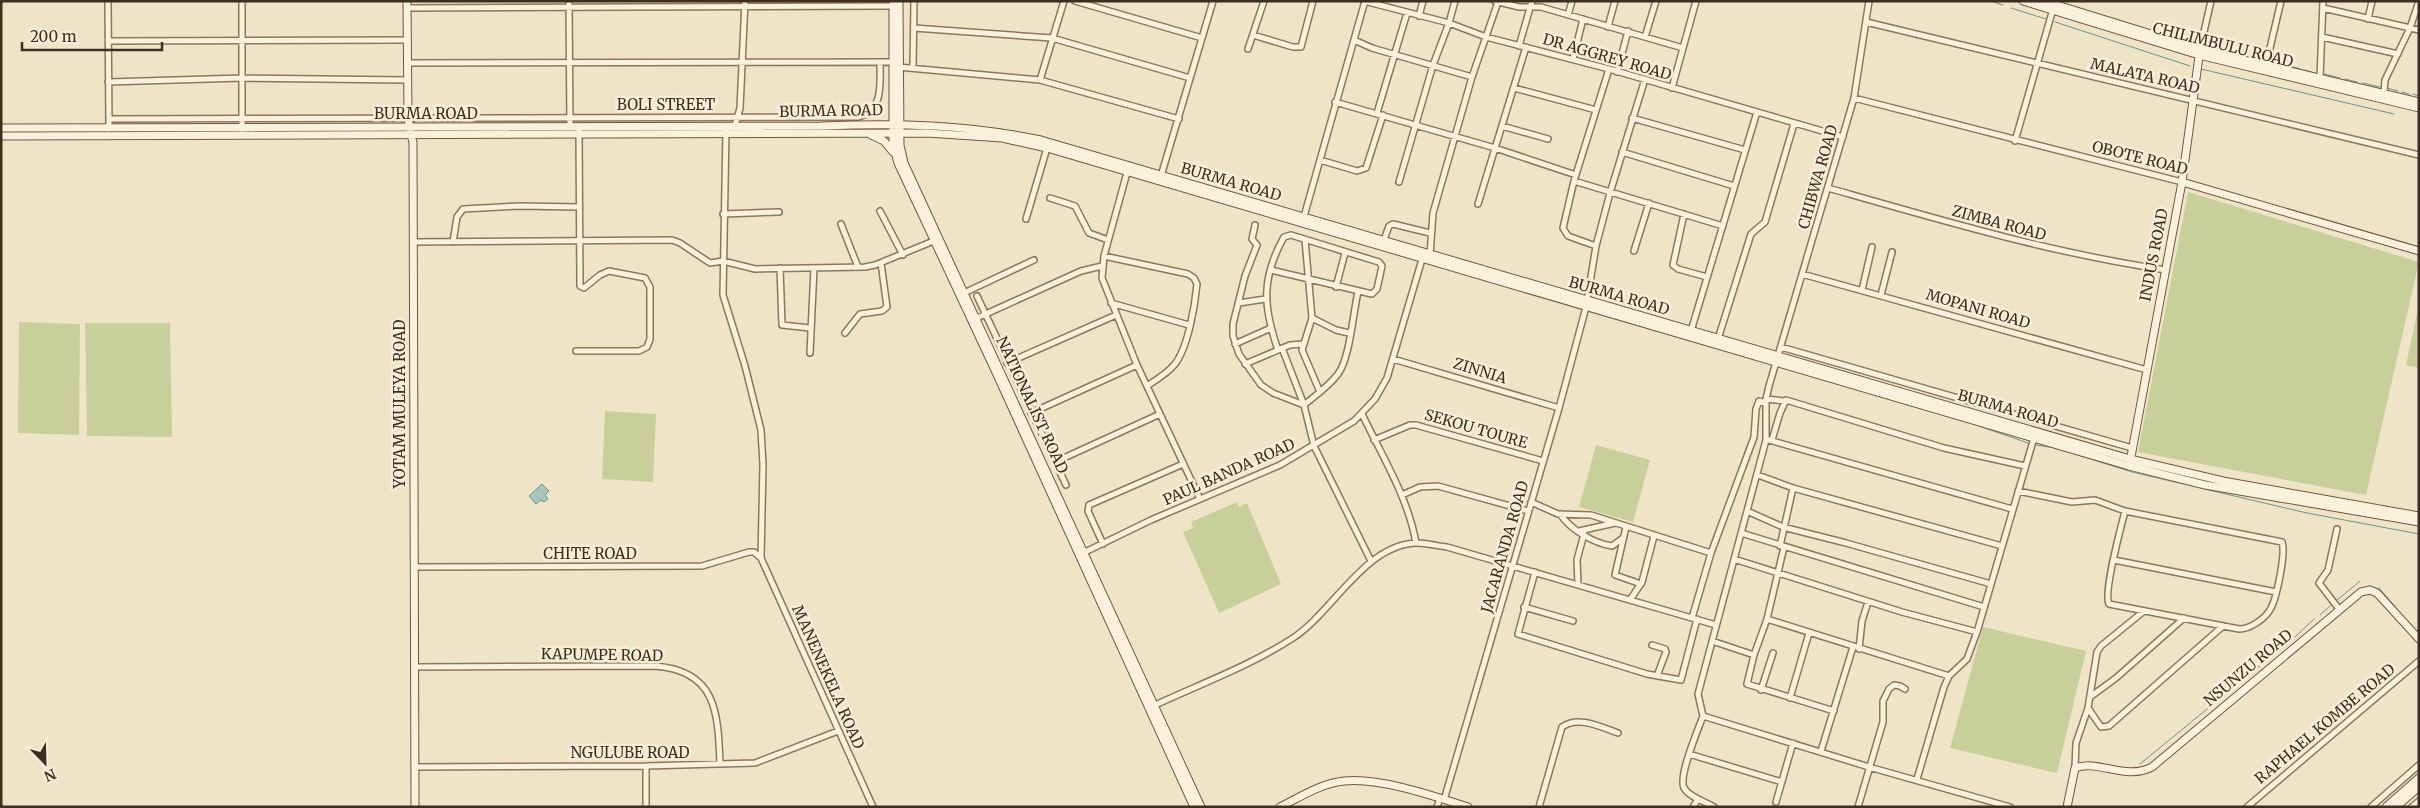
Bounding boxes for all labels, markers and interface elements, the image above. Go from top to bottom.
street label: CHILIMBULU ROAD [2151,18,2295,71]
scale bar [22,20,162,52]
text: 200 m [30,27,77,46]
street label: DR AGGREY ROAD [1541,29,1674,84]
street label: MALATA ROAD [2089,54,2202,97]
street label: BOLI STREET [617,95,716,114]
street label: BURMA ROAD [779,100,883,121]
street label: BURMA ROAD [374,104,478,123]
street label: CHIBWA ROAD [1794,122,1841,231]
street label: OBOTE ROAD [2090,136,2190,179]
street label: BURMA ROAD [1179,158,1284,205]
street label: ZIMBA ROAD [1950,201,2048,244]
street label: INDUS ROAD [2135,207,2172,303]
street label: BURMA ROAD [1567,272,1672,319]
street label: MOPANI ROAD [1924,285,2032,332]
street label: YOTAM MULEYA ROAD [390,319,409,490]
street label: NATIONALIST ROAD [992,333,1073,476]
street label: ZINNIA [1451,353,1510,388]
street label: BURMA ROAD [1956,385,2061,432]
street label: SEKOU TOURE [1422,405,1530,452]
street label: PAUL BANDA ROAD [1160,434,1298,509]
street label: JACARANDA ROAD [1476,479,1532,616]
street label: CHITE ROAD [543,544,637,563]
street label: MANENEKELA ROAD [788,602,869,752]
street label: NSUNZU ROAD [2200,625,2296,710]
street label: KAPUMPE ROAD [541,644,663,665]
street label: RAPHAEL KOMBE ROAD [2251,659,2399,788]
north arrow [20,738,70,788]
street label: NGULUBE ROAD [570,743,690,762]
text: N [41,765,59,785]

